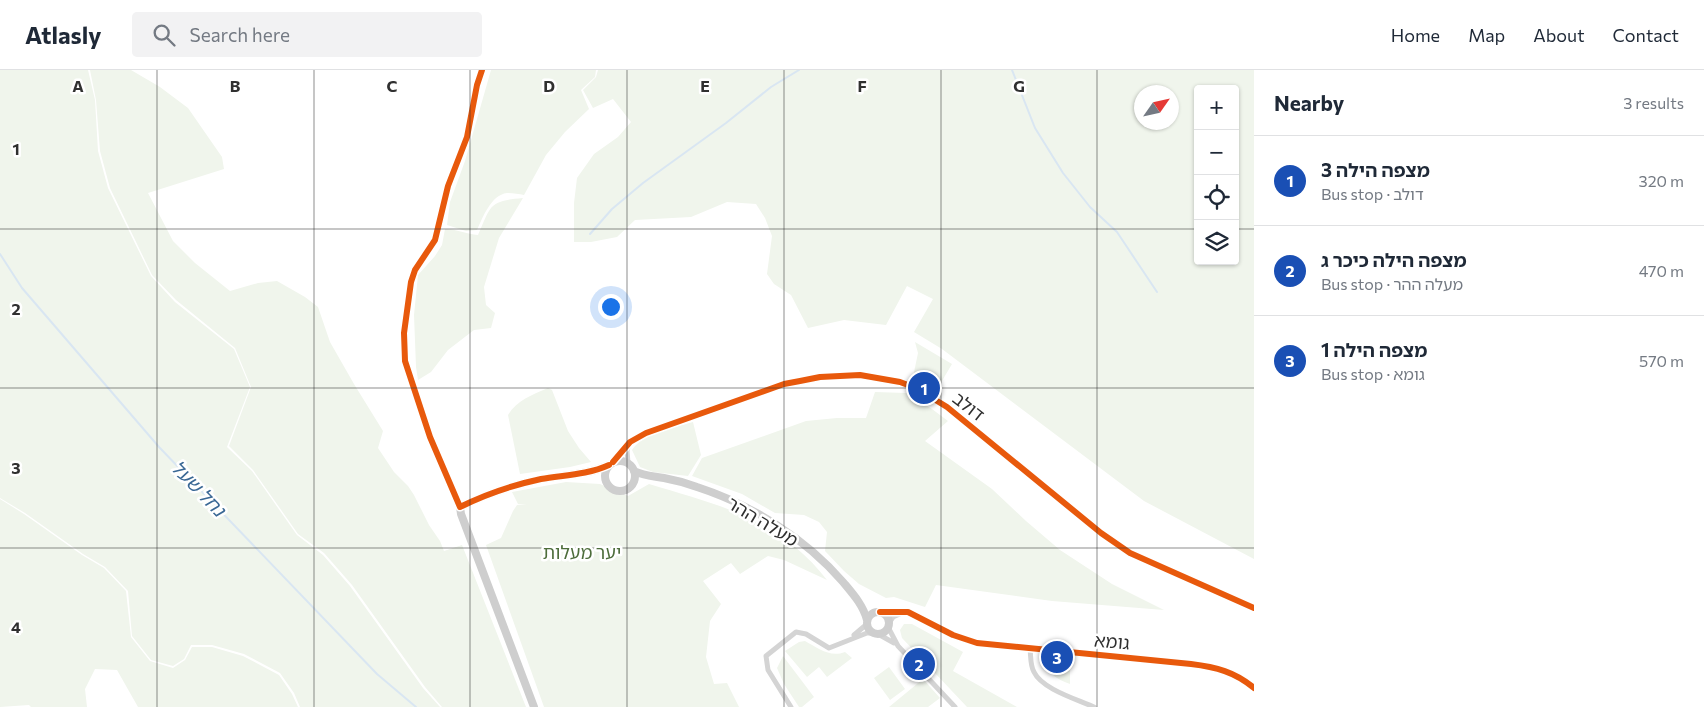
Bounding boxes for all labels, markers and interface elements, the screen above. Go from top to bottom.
search box [132,12,482,57]
text: Atlasly [25,20,102,49]
icon: search [150,21,178,49]
text: Search here [190,23,290,46]
text: Home [1391,24,1440,46]
text: Map [1468,24,1505,46]
text: About [1533,24,1585,46]
text: Contact [1613,24,1679,46]
text: A [72,76,84,95]
text: B [230,76,241,95]
text: C [387,76,398,95]
text: D [543,76,555,95]
text: E [700,76,710,95]
text: F [857,76,867,95]
text: G [1013,76,1025,95]
north arrow [1134,85,1179,130]
map controls [1194,85,1239,265]
button: + [1194,85,1239,130]
text: Nearby [1274,90,1344,115]
text: 3 results [1623,93,1684,112]
button: − [1194,130,1239,175]
text: 1 [12,139,20,158]
text: מצפה הילה 3 [1321,158,1430,181]
text: 1 [1286,171,1294,190]
text: 320 m [1639,171,1684,190]
button: locate [1194,175,1239,220]
text: Bus stop · דולב [1321,184,1424,203]
button: layers [1194,220,1239,265]
text: מצפה הילה כיכר ג [1321,248,1467,271]
text: 2 [1285,261,1295,280]
text: 470 m [1639,261,1684,280]
text: Bus stop · מעלה ההר [1321,274,1463,293]
your location [598,294,624,320]
text: 2 [11,299,21,318]
text: מצפה הילה 1 [1321,338,1427,361]
text: 3 [1285,351,1295,370]
text: 570 m [1639,351,1684,370]
text: Bus stop · גומא [1321,364,1425,383]
pin: 1 [908,369,940,407]
street label: דולב [949,387,989,425]
water label: נחל שעל [167,455,232,522]
text: 3 [11,458,21,477]
street label: מעלה ההר [724,491,802,551]
park label: יער מעלות [543,541,621,563]
text: 4 [11,617,21,636]
street label: גומא [1093,628,1131,654]
pin: 3 [1041,638,1073,676]
pin: 2 [903,645,935,683]

